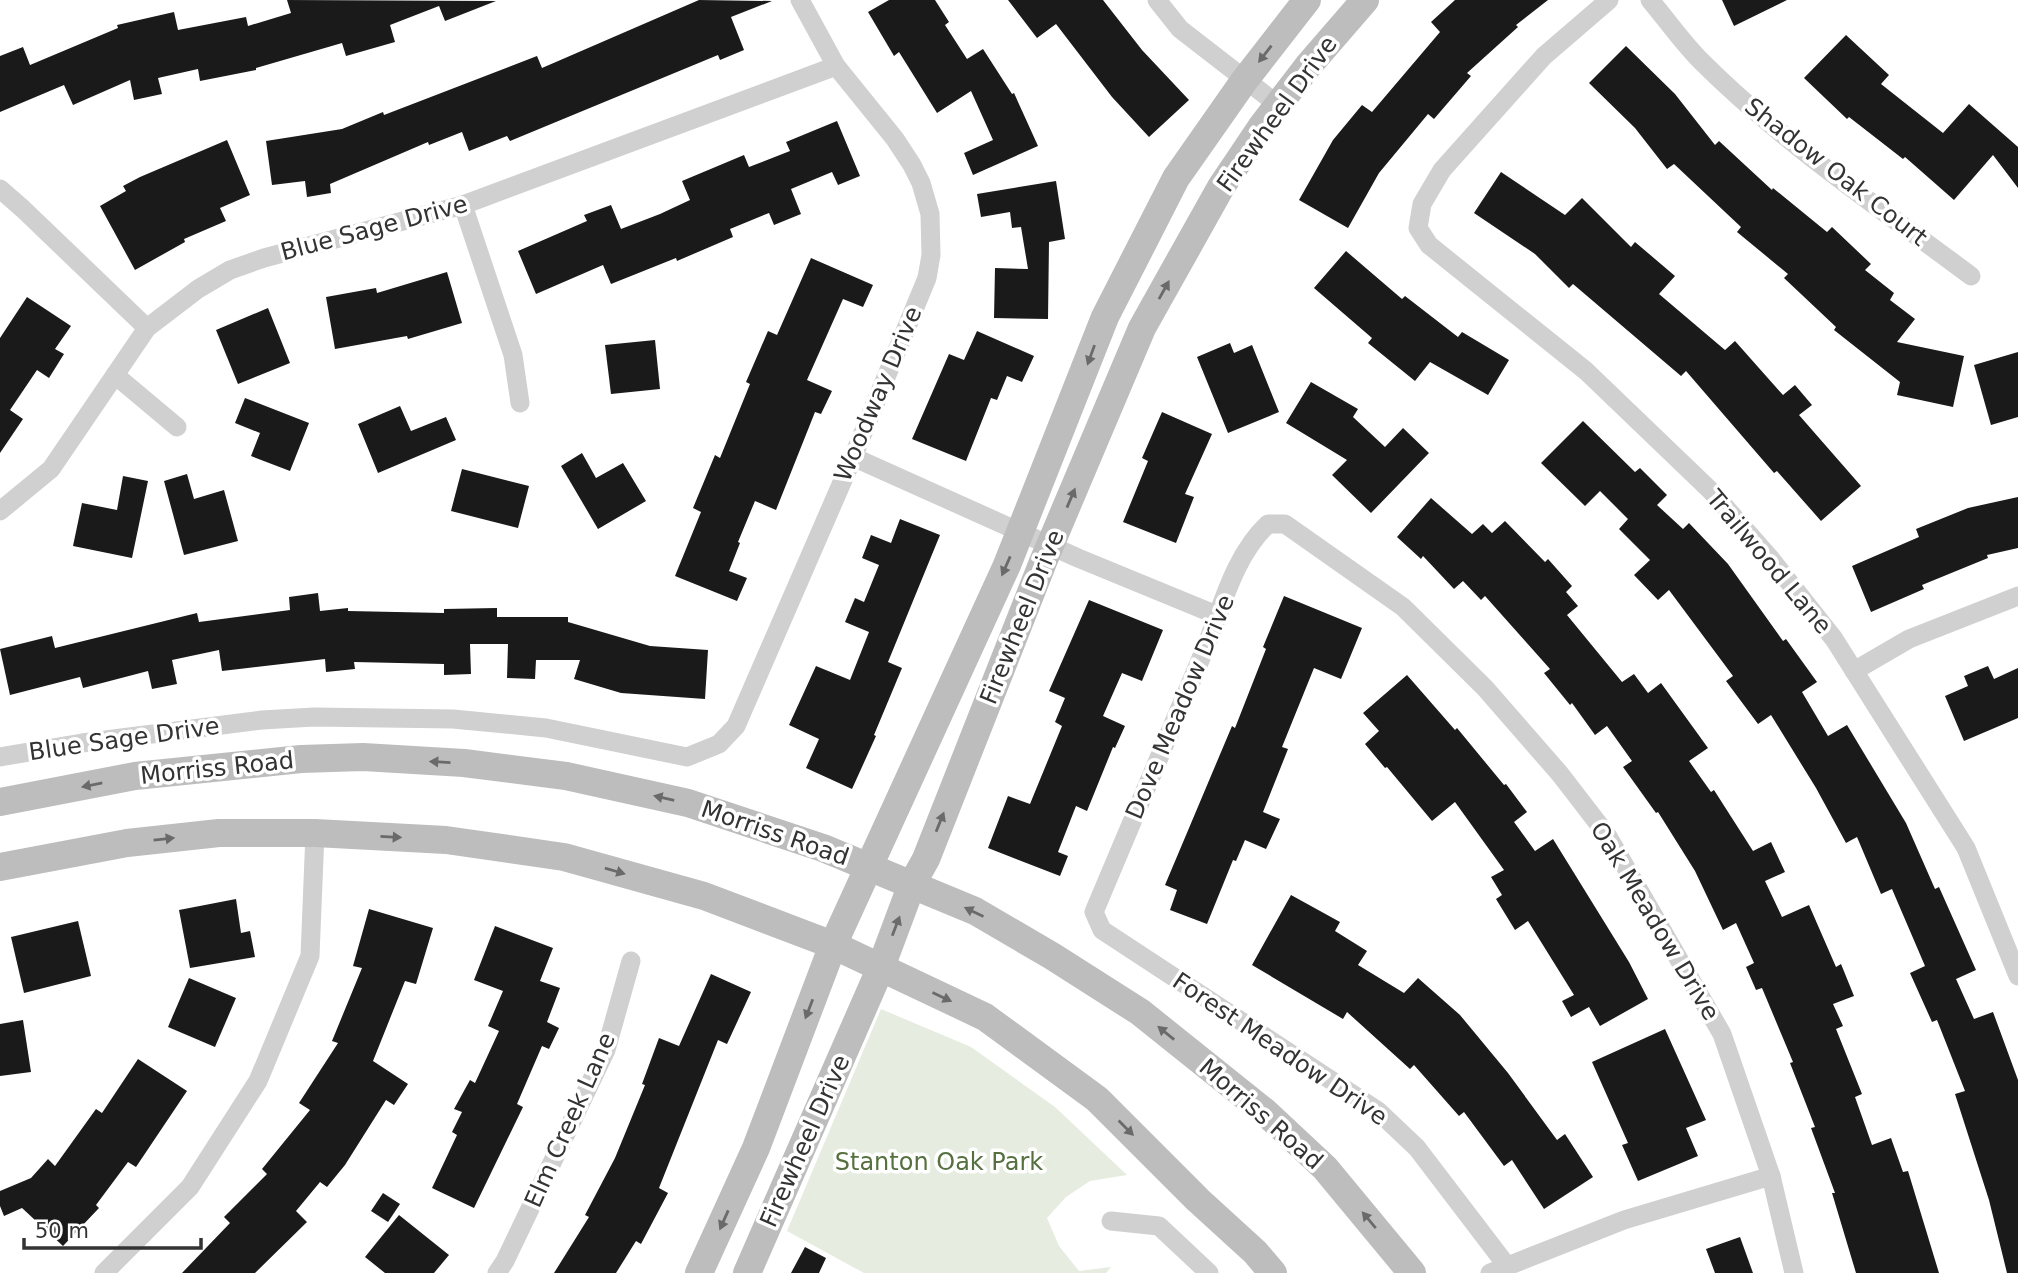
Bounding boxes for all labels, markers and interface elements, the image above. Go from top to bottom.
street label: Firewheel Drive [1211,31,1343,197]
one-way arrow [1258,44,1273,62]
street label: Shadow Oak Court [1739,92,1933,252]
street label: Blue Sage Drive [278,190,470,266]
one-way arrow [1158,281,1170,300]
street label: Woodway Drive [829,302,927,486]
one-way arrow [1086,345,1097,366]
street label: Trailwood Lane [1700,484,1837,640]
one-way arrow [1066,487,1077,508]
street label: Firewheel Drive [974,526,1070,708]
one-way arrow [1000,556,1011,577]
street label: Dove Meadow Drive [1120,591,1240,823]
street label: Blue Sage Drive [27,712,221,766]
street label: Morriss Road [139,746,295,790]
one-way arrow [429,756,451,767]
one-way arrow [81,779,103,790]
one-way arrow [653,792,675,803]
street label: Morriss Road [698,795,852,871]
one-way arrow [935,812,946,833]
street label: Oak Meadow Drive [1585,817,1725,1025]
one-way arrow [380,832,402,843]
one-way arrow [153,834,175,845]
one-way arrow [605,867,626,877]
one-way arrow [964,906,984,917]
one-way arrow [891,915,902,936]
street label: Forest Meadow Drive [1167,967,1393,1131]
one-way arrow [932,991,952,1002]
one-way arrow [803,998,814,1019]
one-way arrow [1158,1026,1175,1041]
street label: Elm Creek Lane [519,1028,621,1212]
street label: Firewheel Drive [754,1051,856,1231]
street label: Morriss Road [1194,1053,1328,1175]
one-way arrow [1118,1119,1134,1136]
park label: Stanton Oak Park [835,1148,1043,1176]
scale bar [24,1206,201,1250]
one-way arrow [718,1210,730,1230]
one-way arrow [1361,1211,1377,1229]
text: 50 m [35,1219,89,1243]

